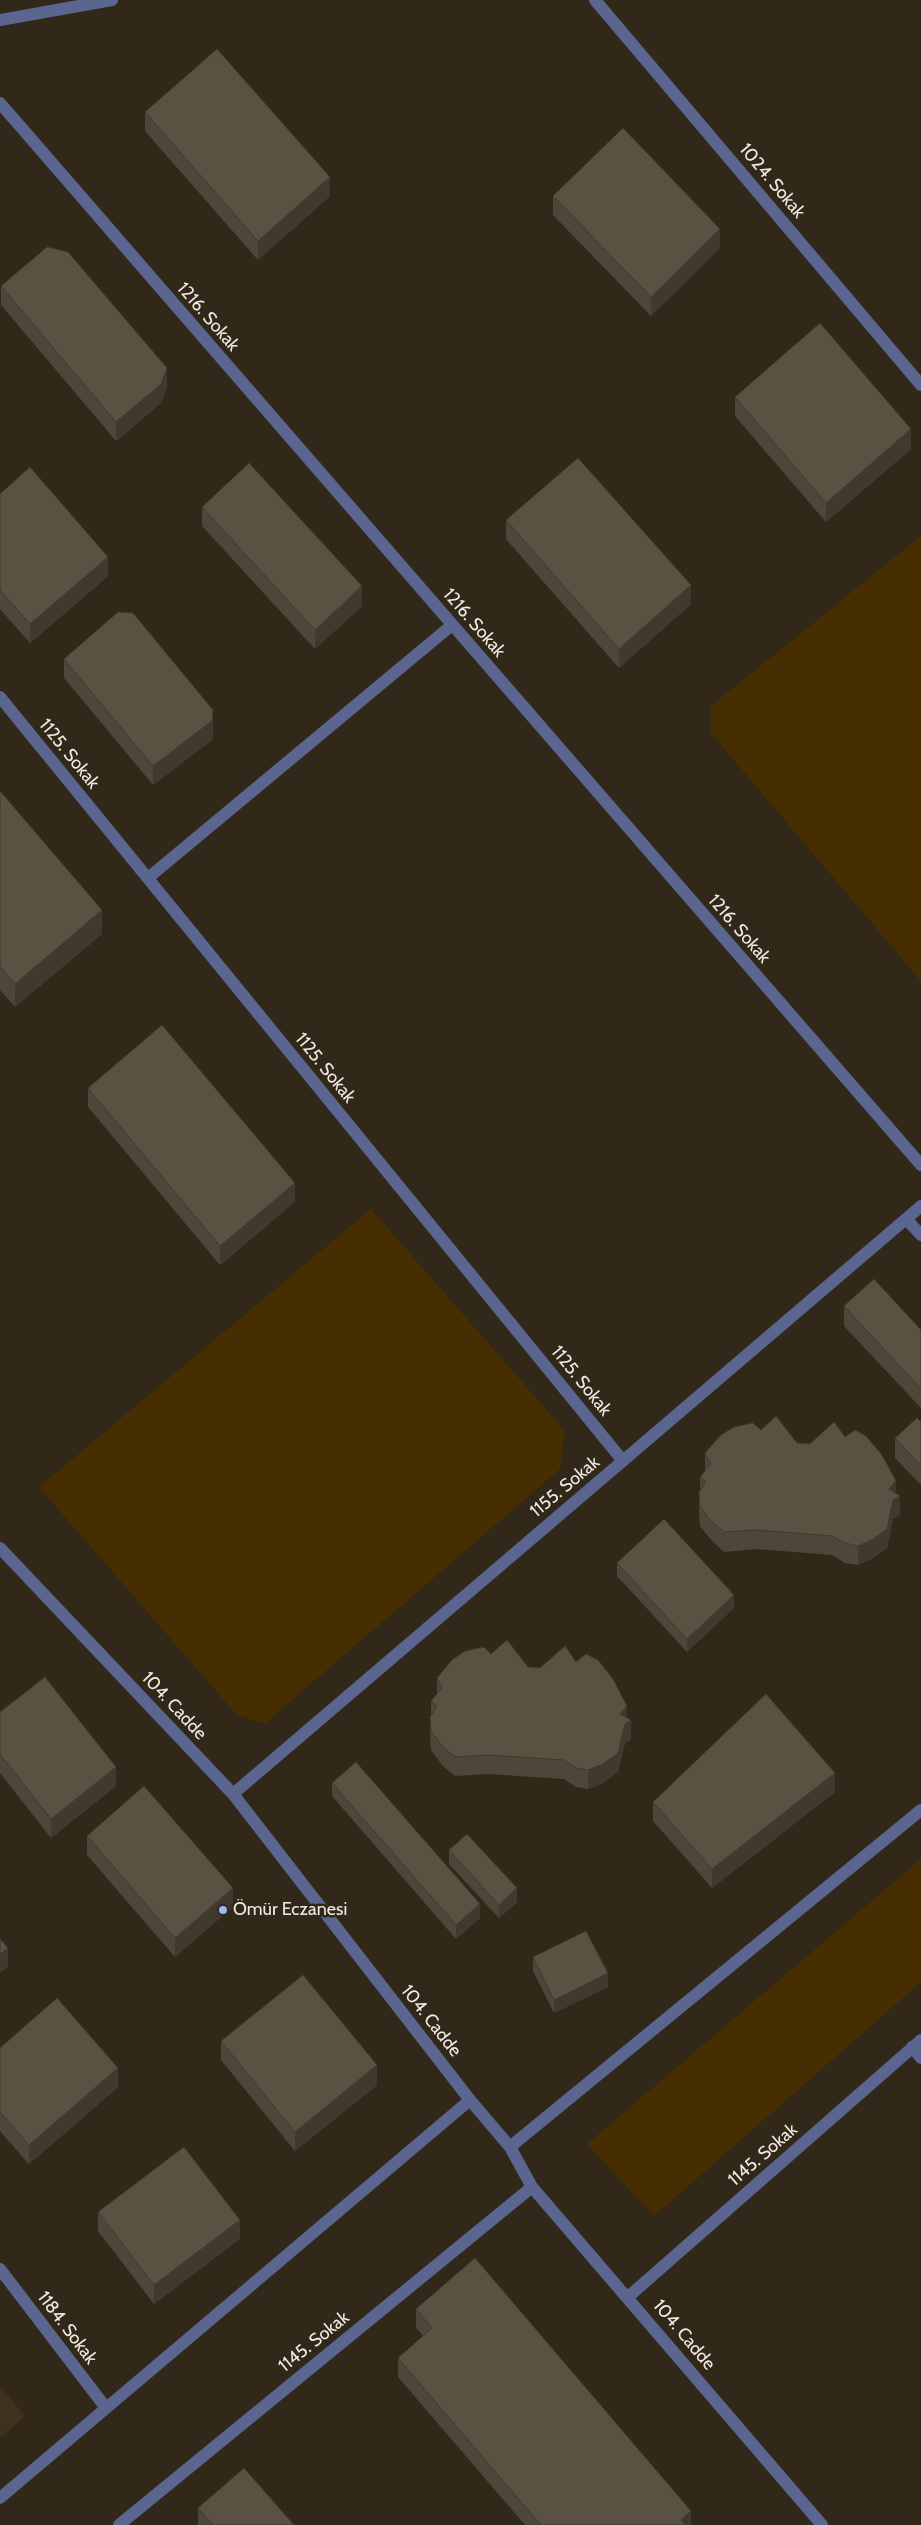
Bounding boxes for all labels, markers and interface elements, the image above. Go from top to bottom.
street label: 1024. Sokak [735,139,809,223]
street label: 1216. Sokak [172,278,244,356]
street label: 1216. Sokak [438,584,510,662]
street label: 1125. Sokak [34,715,104,793]
street label: 1216. Sokak [703,890,775,968]
street label: 1125. Sokak [290,1029,360,1107]
street label: 1125. Sokak [546,1342,616,1420]
street label: 1155. Sokak [526,1452,604,1522]
street label: 104. Cadde [137,1667,211,1745]
place label: Ömür Eczanesi [233,1899,347,1921]
marker: Ömür Eczanesi [217,1904,229,1916]
street label: 104. Cadde [396,1981,466,2061]
street label: 1145. Sokak [724,2119,802,2191]
street label: 1184. Sokak [33,2287,101,2369]
street label: 104. Cadde [648,2295,720,2375]
street label: 1145. Sokak [274,2307,354,2377]

